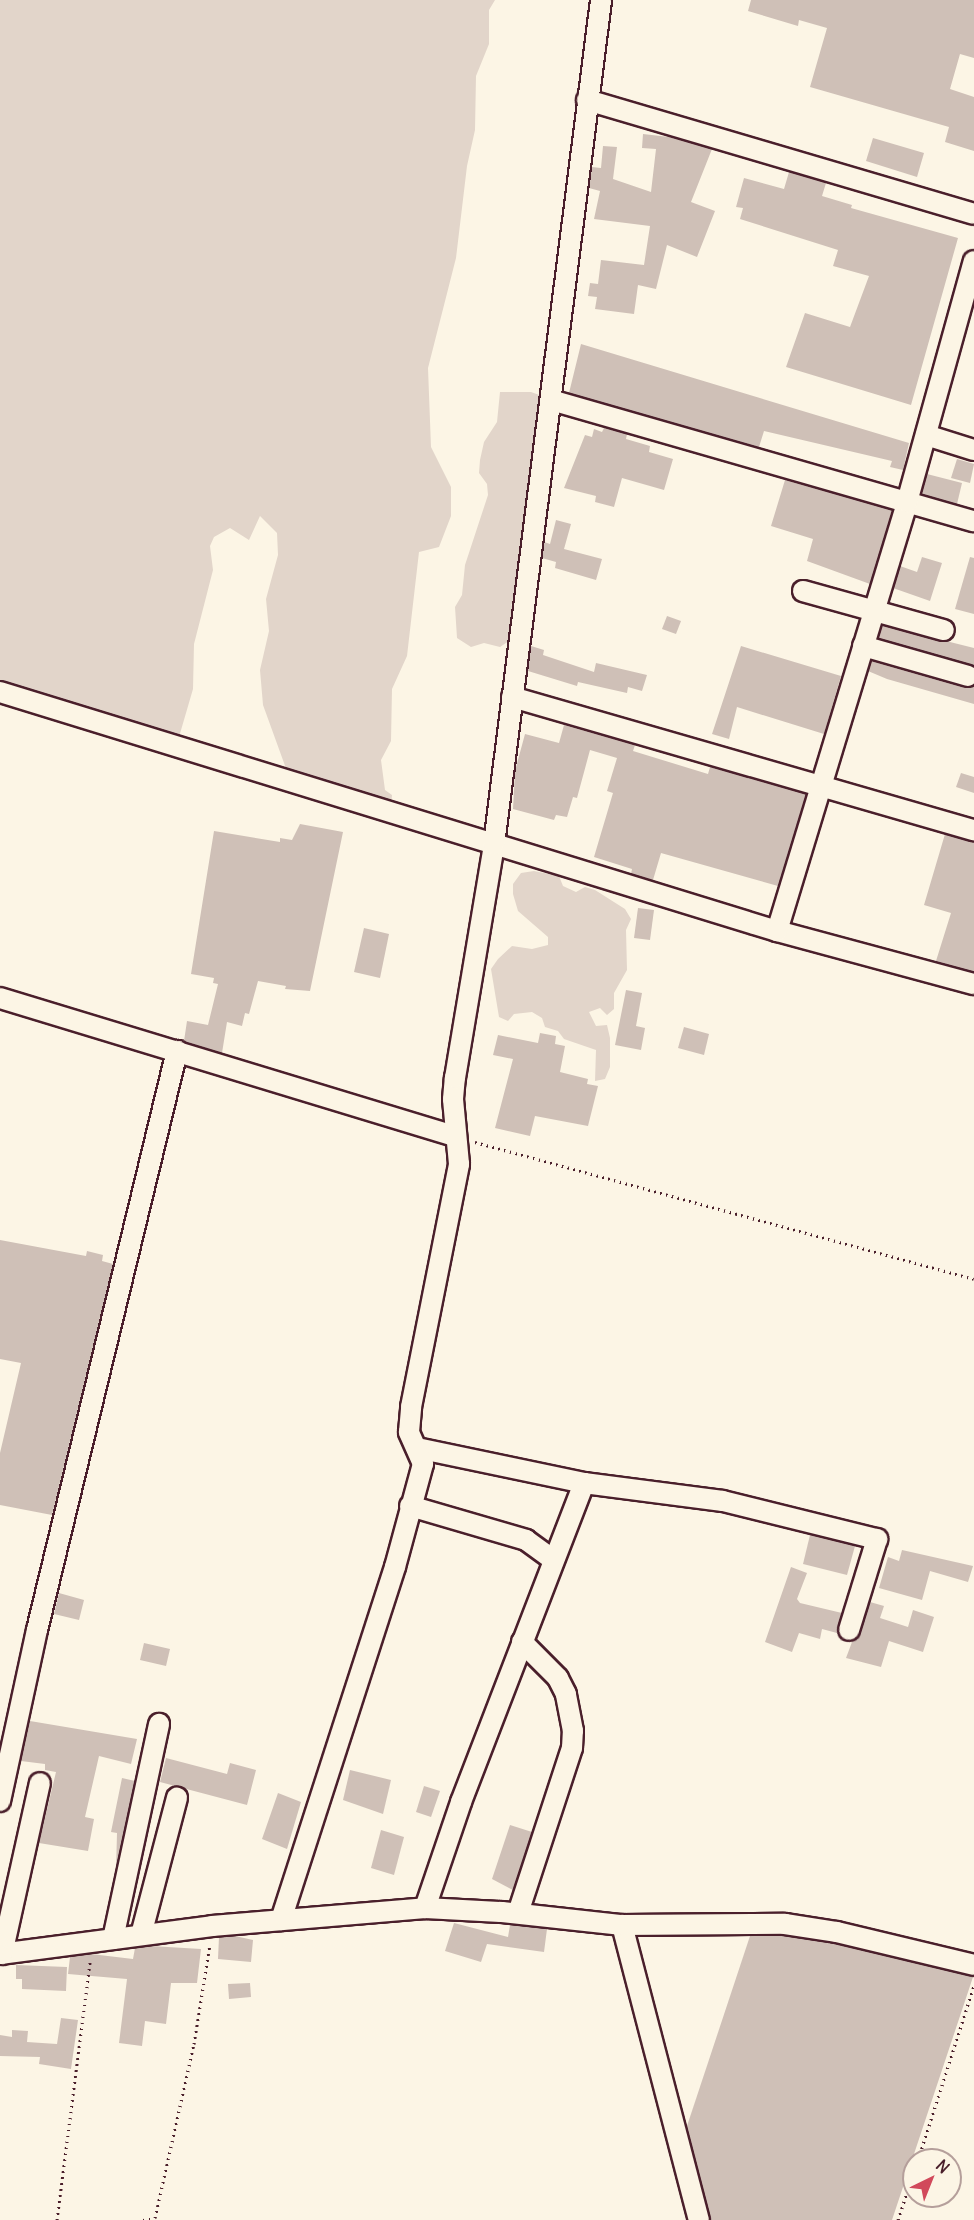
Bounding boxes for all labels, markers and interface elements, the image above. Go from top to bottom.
north arrow [902,2148,962,2208]
text: N [932,2155,954,2177]

